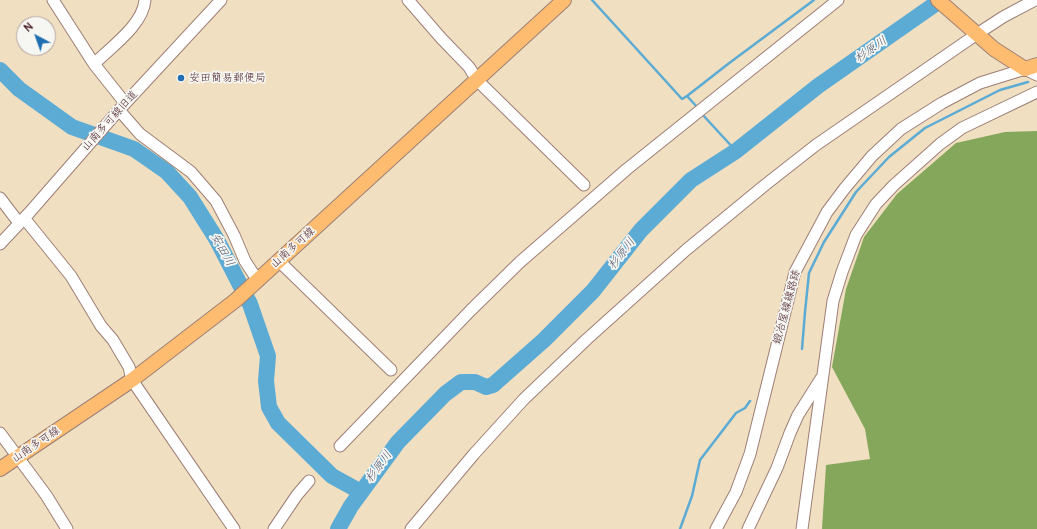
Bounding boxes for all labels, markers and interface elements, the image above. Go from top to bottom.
north arrow [16,16,56,56]
text: N [21,20,36,35]
water label: 杉原川 [852,34,890,66]
place label: 安田簡易郵便局 [189,71,266,85]
marker: 安田簡易郵便局 [176,73,186,83]
street label: 山南多可線旧道 [79,88,141,154]
street label: 山南多可線 [268,225,318,271]
water label: 安田川 [207,231,237,269]
water label: 杉原川 [605,235,639,273]
street label: 鍛冶屋線線路跡 [771,268,803,346]
street label: 山南多可線 [10,424,62,466]
water label: 杉原川 [363,448,395,486]

